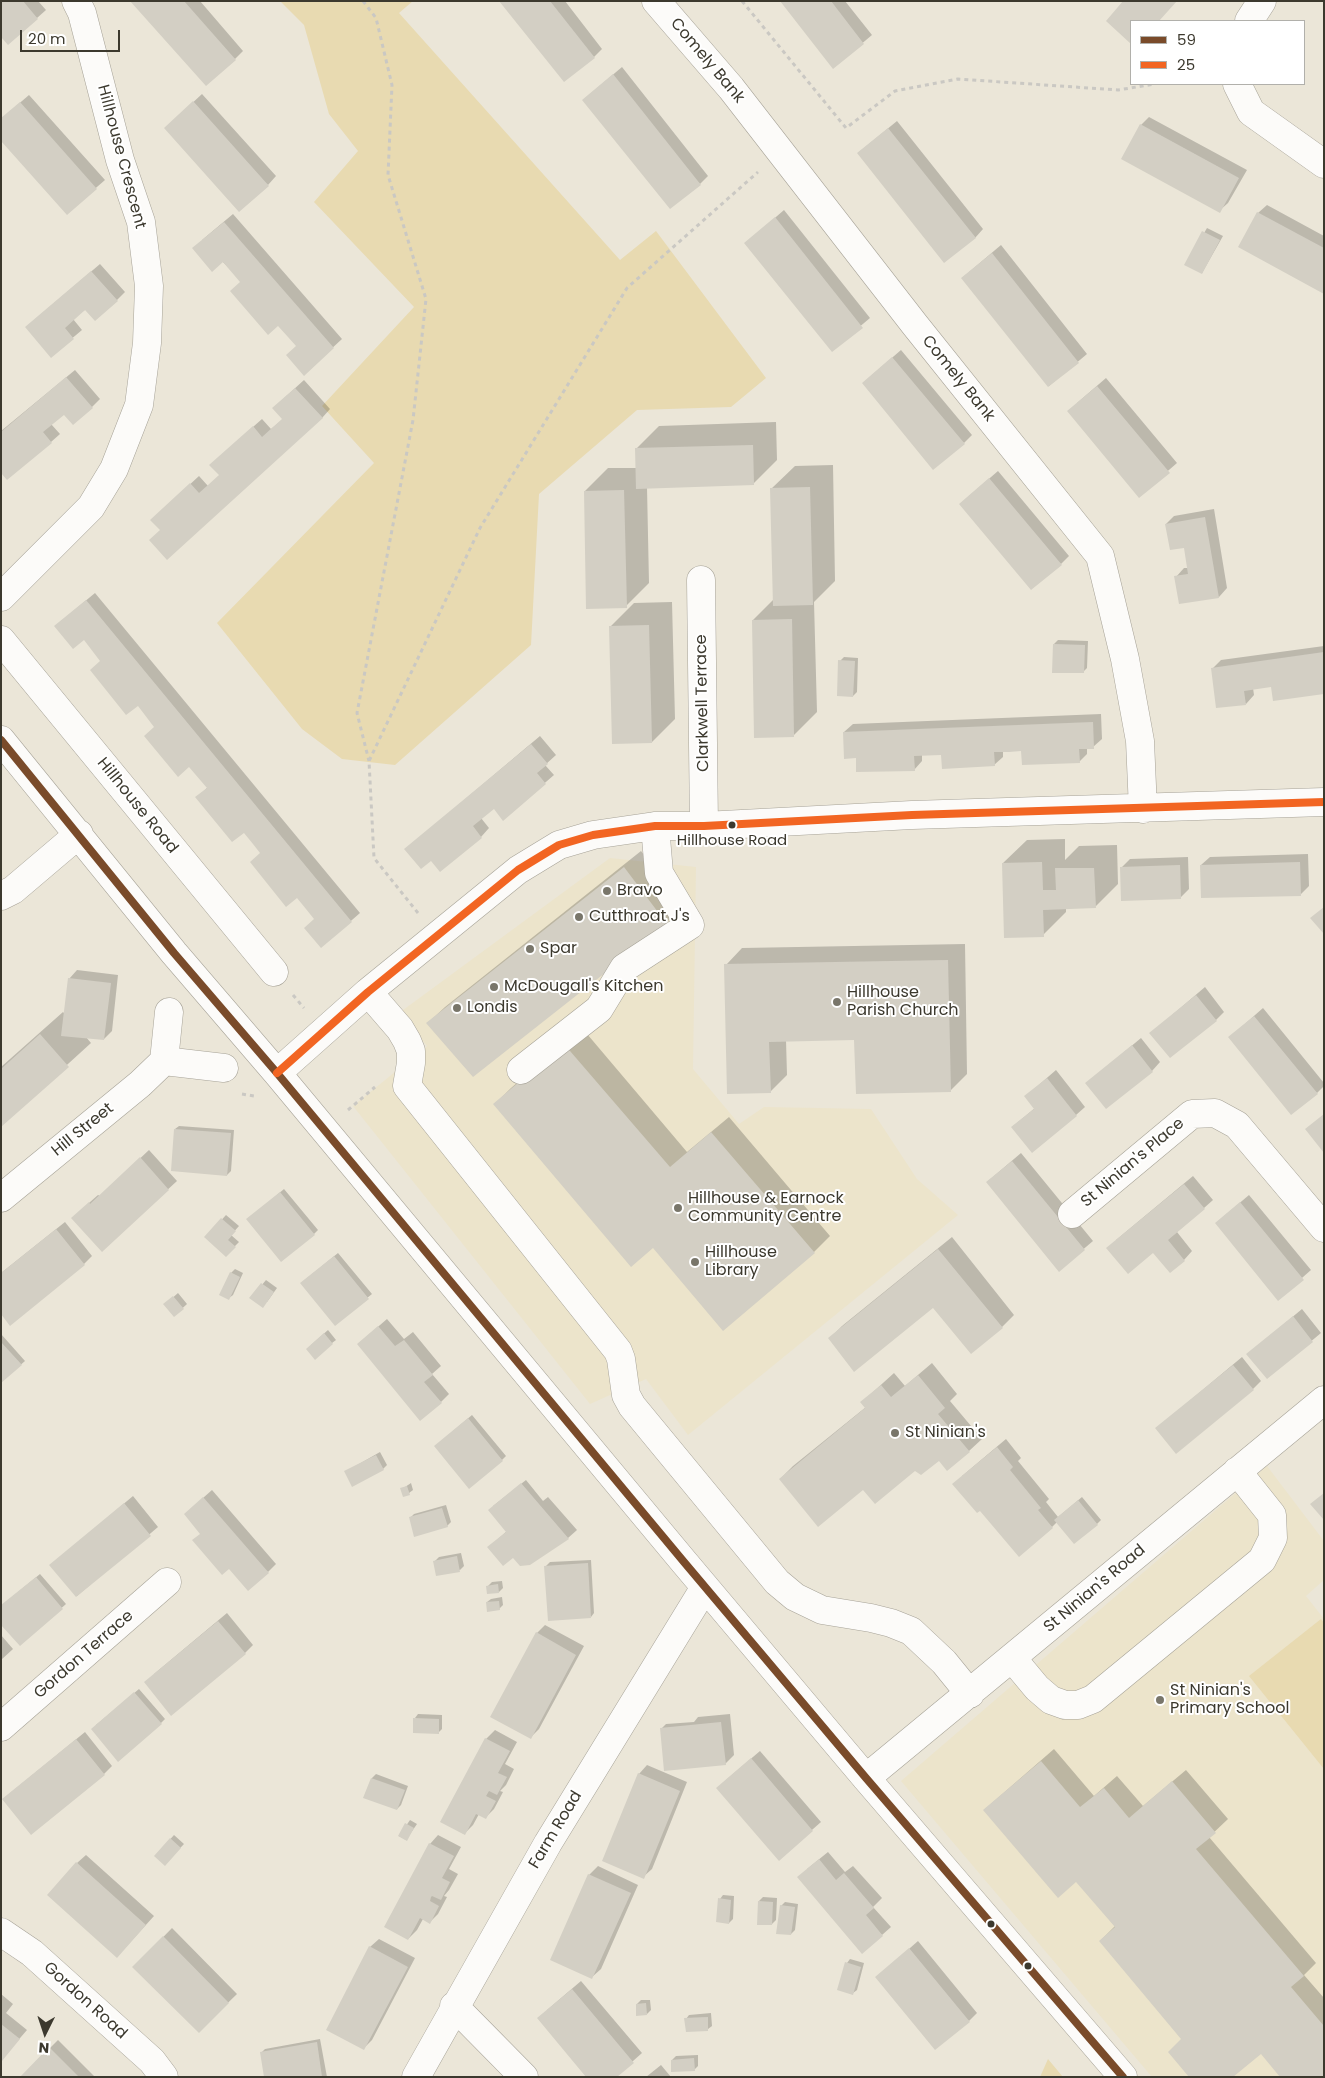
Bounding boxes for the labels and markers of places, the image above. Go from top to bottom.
marker: Hillhouse Road [727,820,737,830]
place label: Hillhouse Road [677,832,787,850]
place label: Bravo [617,881,663,901]
marker: Bravo [601,885,613,897]
place label: Cutthroat J's [589,907,690,927]
marker: Cutthroat J's [573,911,585,923]
place label: Spar [540,939,577,959]
marker: Spar [524,943,536,955]
place label: McDougall's Kitchen [504,977,663,997]
marker: McDougall's Kitchen [488,981,500,993]
place label: Hillhouse Parish Church [847,983,959,1021]
marker: Hillhouse Parish Church [831,996,843,1008]
place label: Londis [467,998,517,1018]
marker: Londis [451,1002,463,1014]
place label: Hillhouse & Earnock Community Centre [688,1189,844,1227]
marker: Hillhouse & Earnock Community Centre [672,1202,684,1214]
place label: Hillhouse Library [705,1243,777,1281]
marker: Hillhouse Library [689,1256,701,1268]
place label: St Ninian's [905,1423,986,1443]
marker: St Ninian's [889,1427,901,1439]
place label: St Ninian's Primary School [1170,1681,1289,1719]
marker: St Ninian's Primary School [1154,1694,1166,1706]
unlabelled marker [986,1919,996,1929]
unlabelled marker [1023,1961,1033,1971]

